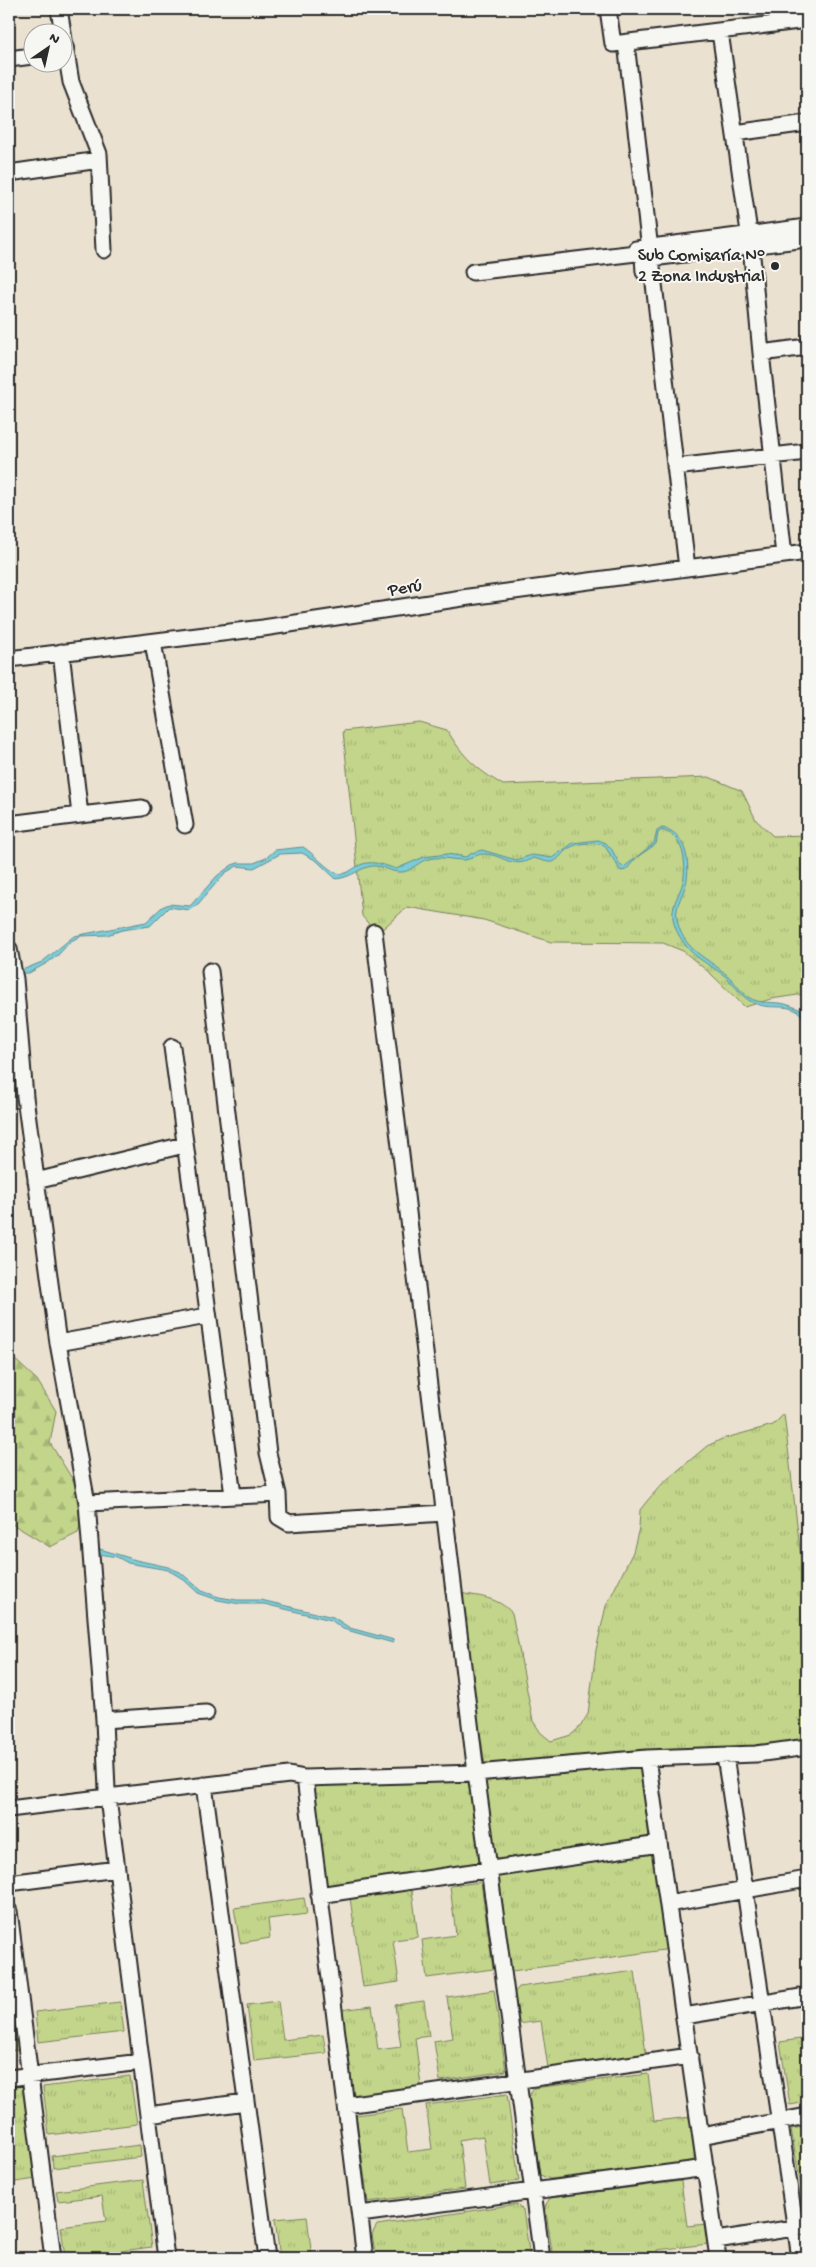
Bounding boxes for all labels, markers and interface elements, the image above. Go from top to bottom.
north arrow [22,22,72,72]
text: N [45,30,62,49]
place label: Sub Comisaría N° 2 Zona Industrial [638,246,765,288]
marker: Sub Comisaría N° 2 Zona Industrial [769,260,781,272]
street label: Perú [386,576,424,602]

